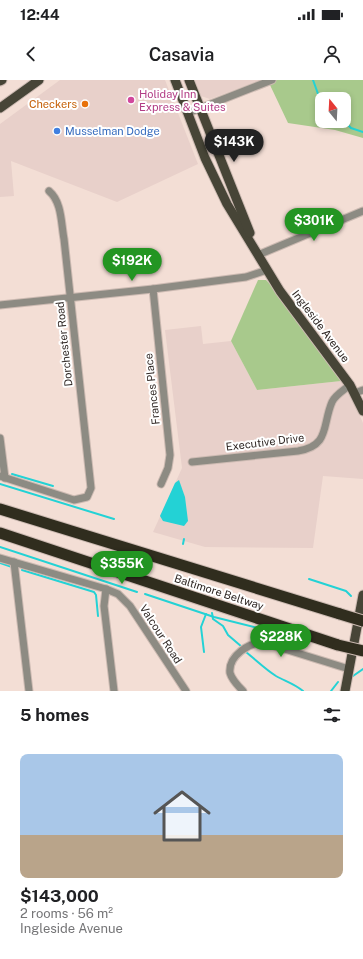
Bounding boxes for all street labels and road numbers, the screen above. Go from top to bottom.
street label: Ingleside Avenue [290,288,352,364]
street label: Dorchester Road [54,301,74,387]
street label: Frances Place [142,353,162,425]
street label: Executive Drive [225,431,305,453]
street label: Baltimore Beltway [173,572,265,612]
street label: Valcour Road [138,602,184,666]

